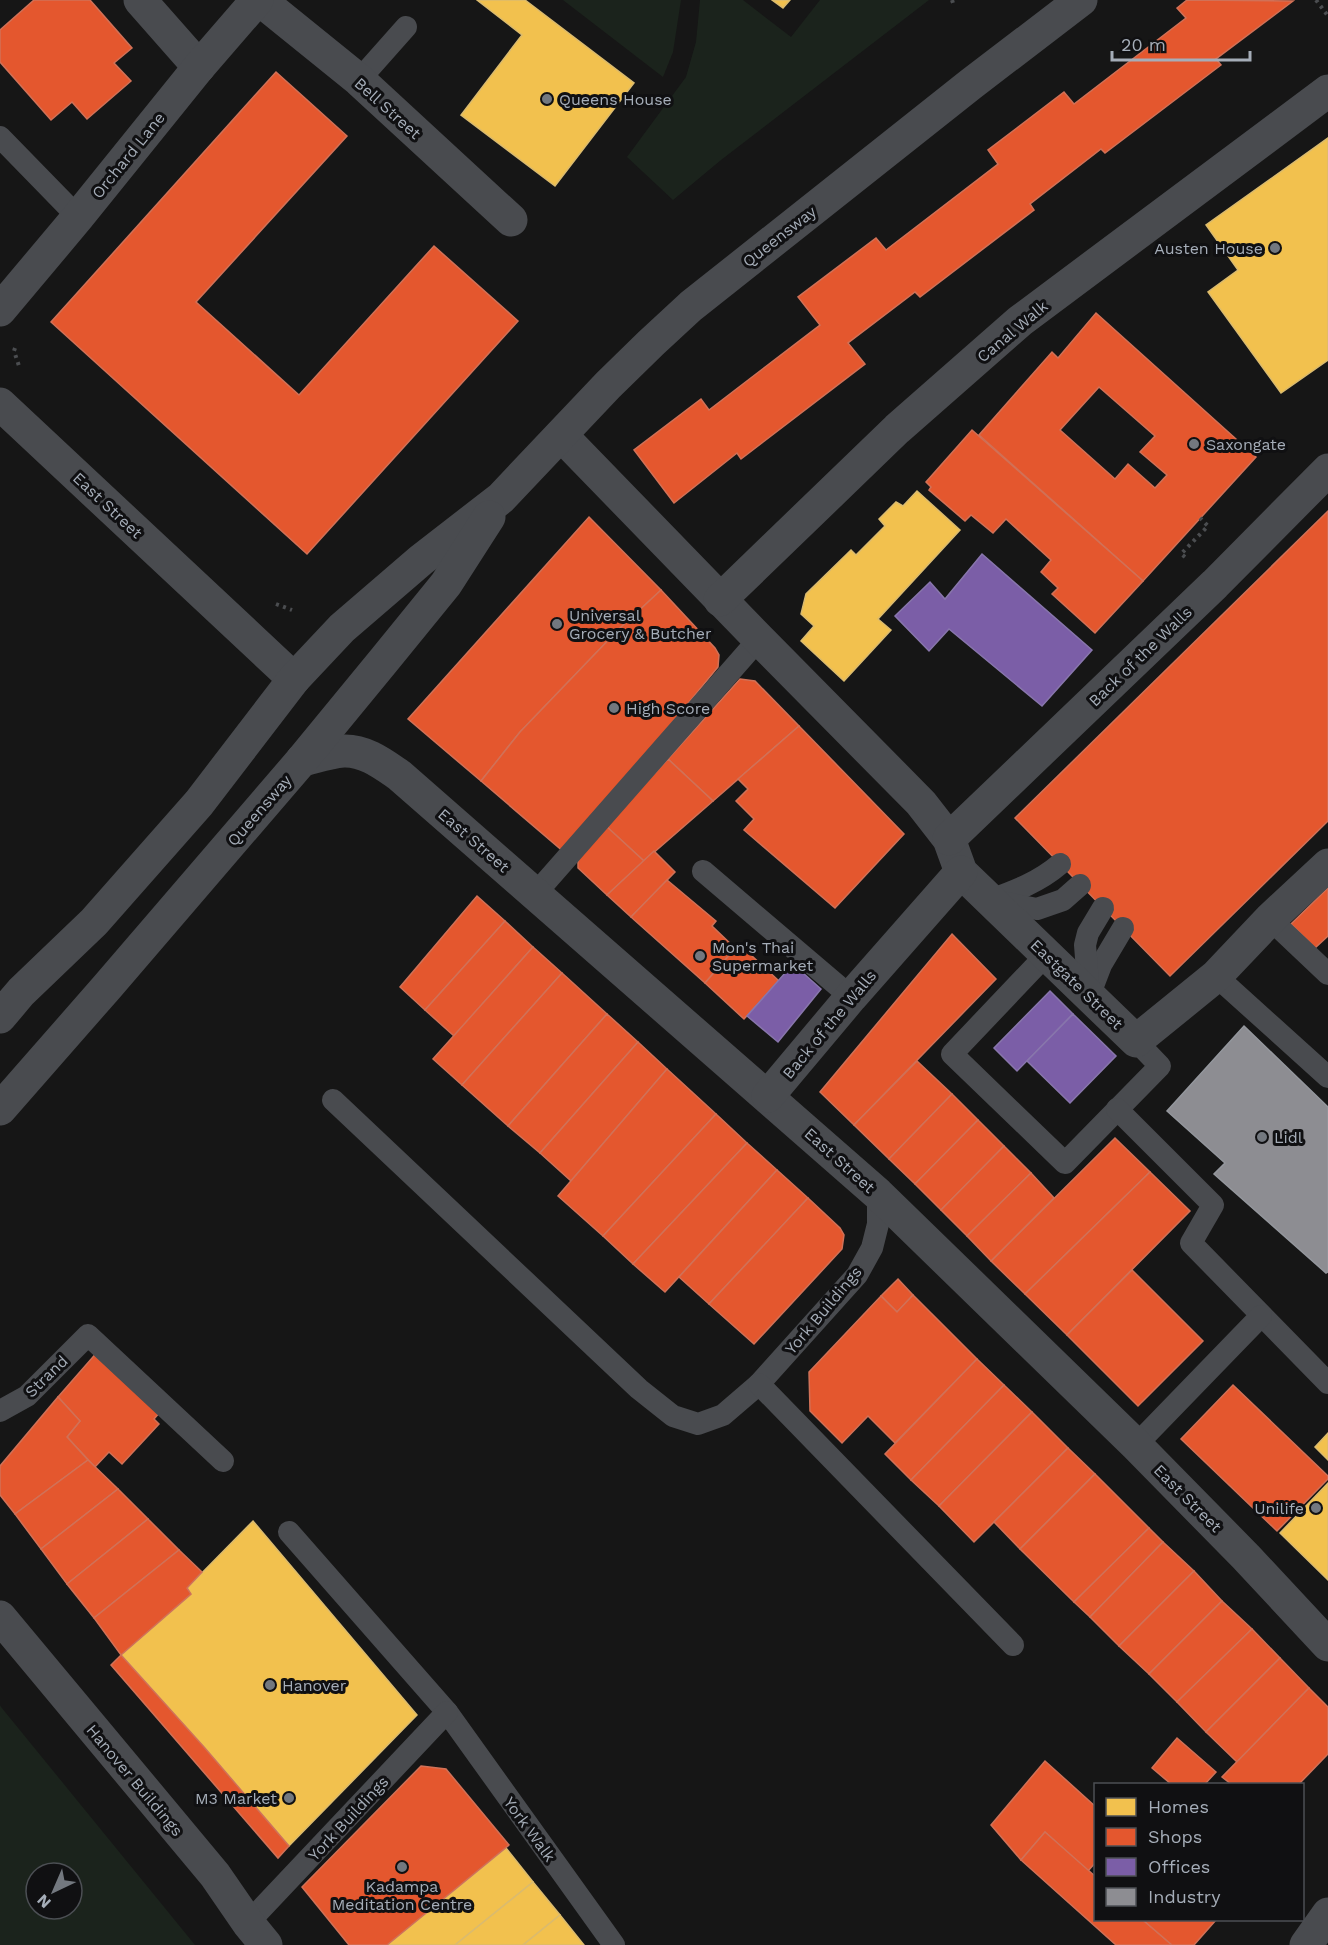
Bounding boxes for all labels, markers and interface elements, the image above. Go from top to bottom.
scale bar [1112,24,1250,62]
text: 20 m [1121,34,1166,55]
street label: Bell Street [351,74,425,143]
place label: Queens House [559,90,672,109]
marker: Queens House [540,92,554,106]
street label: Orchard Lane [88,108,169,202]
street label: Queensway [739,201,820,271]
place label: Austen House [1154,239,1263,258]
marker: Austen House [1268,241,1282,255]
street label: Canal Walk [973,296,1051,366]
place label: Saxongate [1206,435,1286,454]
marker: Saxongate [1187,437,1201,451]
street label: East Street [69,468,147,543]
street label: Back of the Walls [1085,602,1196,710]
place label: Universal Grocery & Butcher [569,606,712,643]
marker: Universal Grocery & Butcher [550,617,564,631]
place label: High Score [626,699,710,718]
marker: High Score [607,701,621,715]
street label: Queensway [223,770,296,850]
street label: East Street [434,804,513,877]
street label: Eastgate Street [1026,935,1127,1033]
place label: Mon's Thai Supermarket [712,938,813,975]
marker: Mon's Thai Supermarket [693,949,707,963]
street label: Back of the Walls [778,966,880,1082]
street label: East Street [801,1124,879,1197]
place label: Lidl [1274,1128,1303,1147]
marker: Lidl [1255,1130,1269,1144]
street label: York Buildings [781,1262,866,1358]
street label: Strand [21,1351,72,1401]
street label: East Street [1150,1461,1226,1536]
place label: Unilife [1254,1499,1304,1518]
marker: Unilife [1309,1501,1323,1515]
place label: Hanover [282,1676,347,1695]
marker: Hanover [263,1678,277,1692]
street label: Hanover Buildings [82,1721,187,1840]
street label: York Buildings [304,1772,392,1865]
legend [1094,1783,1304,1921]
place label: M3 Market [195,1789,277,1808]
marker: M3 Market [282,1791,296,1805]
street label: York Walk [500,1793,560,1865]
text: Homes [1148,1796,1209,1817]
text: Shops [1148,1826,1202,1847]
text: Offices [1148,1856,1210,1877]
marker: Kadampa Meditation Centre [395,1860,409,1874]
north arrow [24,1861,84,1921]
place label: Kadampa Meditation Centre [332,1877,472,1914]
text: Industry [1148,1886,1221,1907]
text: N [33,1890,55,1912]

